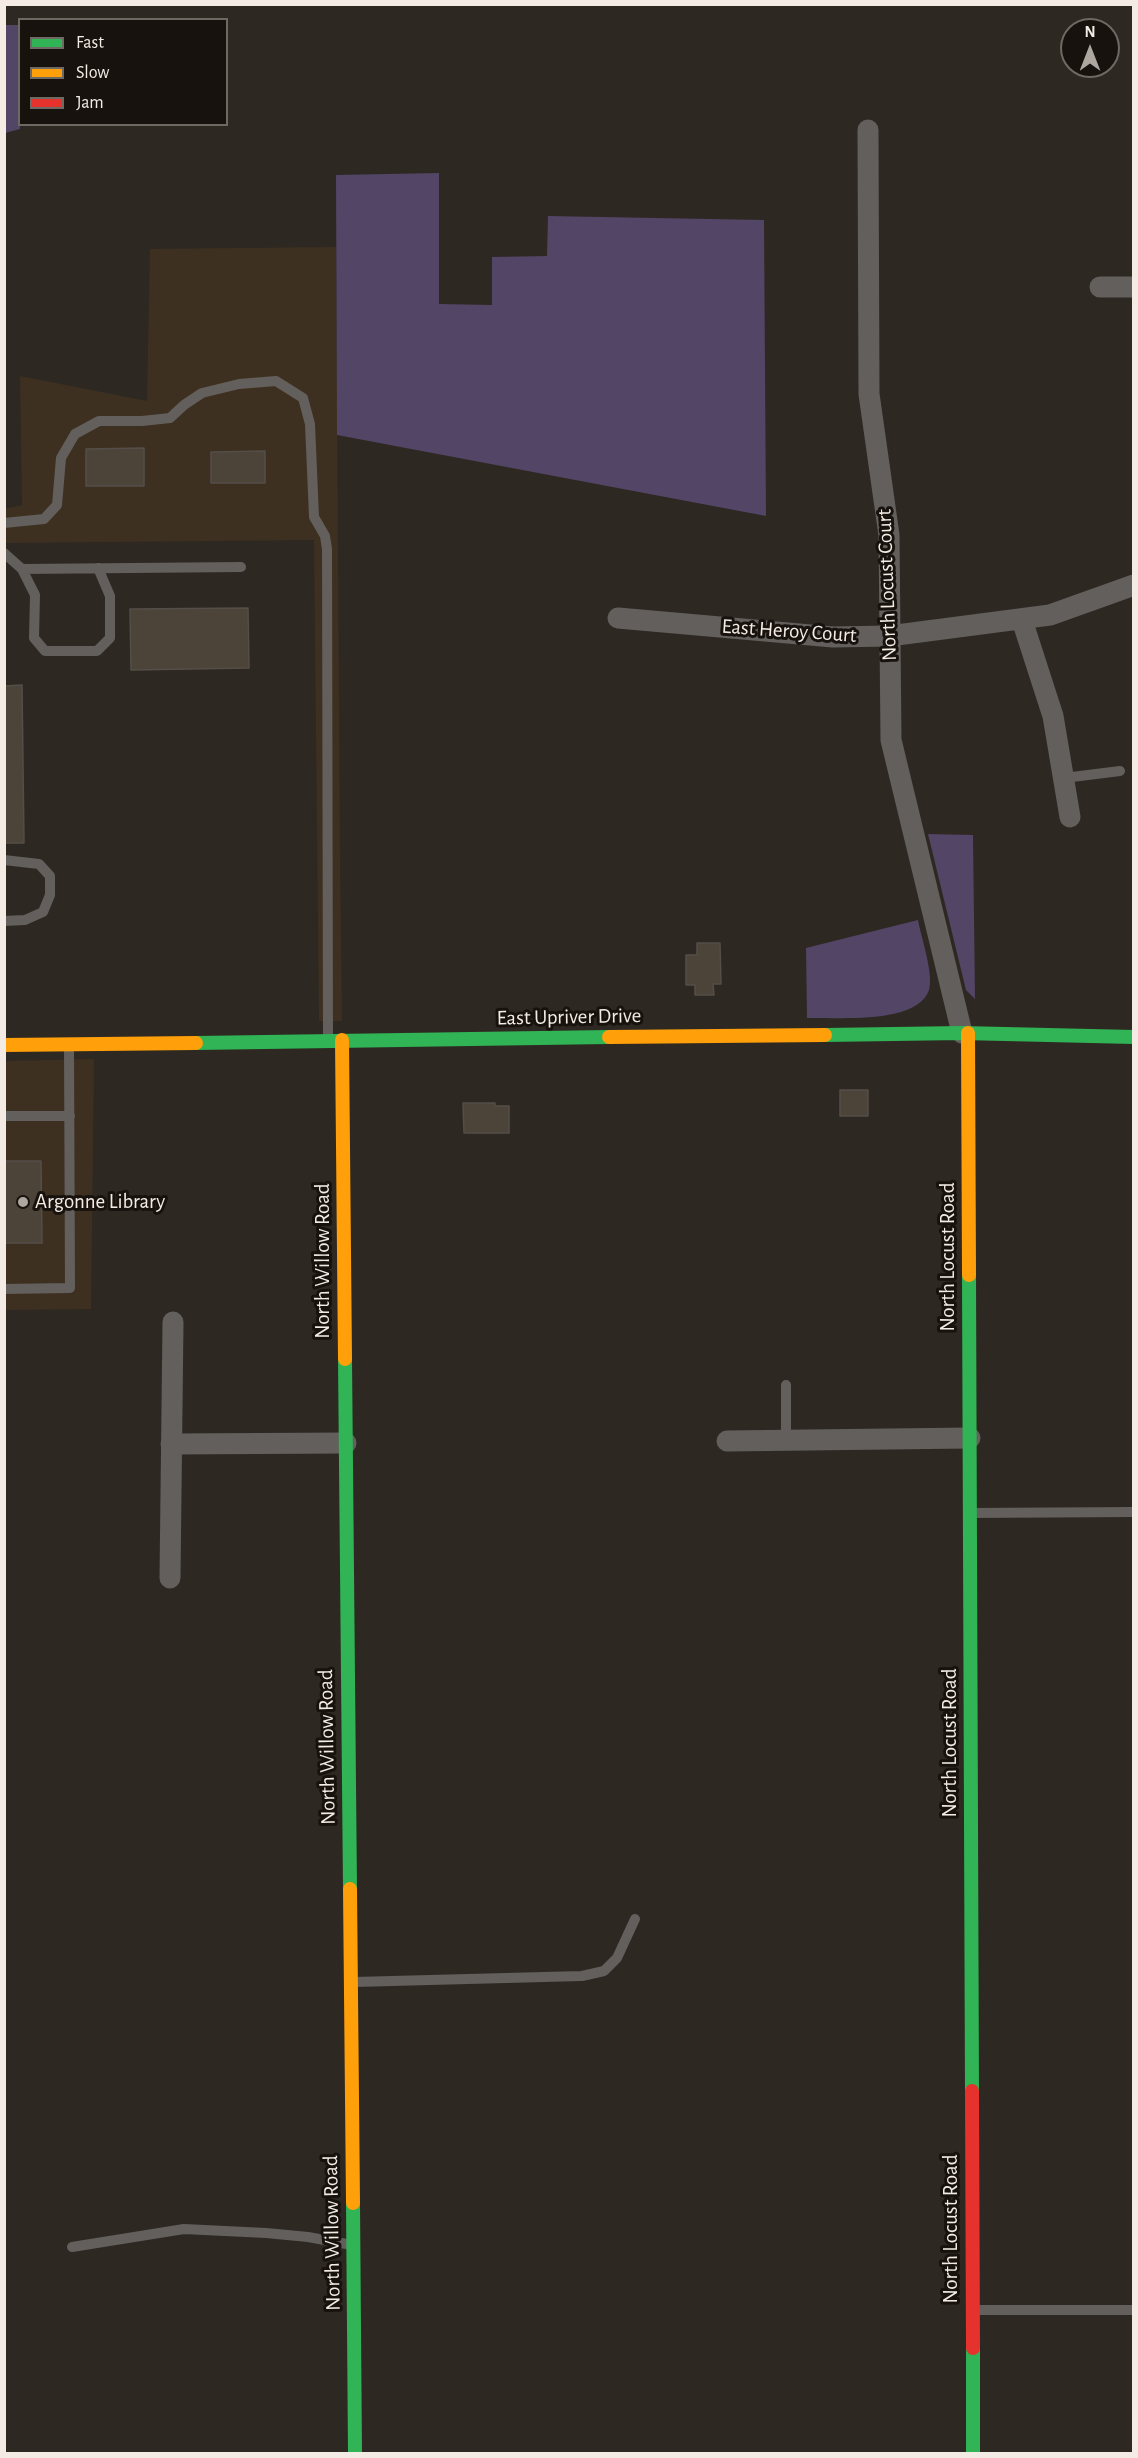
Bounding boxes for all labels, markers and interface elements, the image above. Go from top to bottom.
legend [18,18,228,126]
north arrow [1060,18,1120,78]
text: N [1084,24,1096,40]
text: Fast [76,34,104,52]
text: Slow [76,64,109,82]
text: Jam [76,94,104,112]
street label: North Locust Court [872,509,902,661]
street label: East Heroy Court [721,614,857,648]
street label: East Upriver Drive [496,1003,642,1031]
street label: North Locust Road [935,1182,961,1332]
street label: North Willow Road [310,1183,336,1339]
place label: Argonne Library [35,1189,165,1215]
marker: Argonne Library [16,1195,30,1209]
street label: North Locust Road [937,1668,963,1818]
street label: North Willow Road [313,1669,341,1825]
street label: North Locust Road [938,2154,964,2304]
street label: North Willow Road [318,2155,346,2311]

